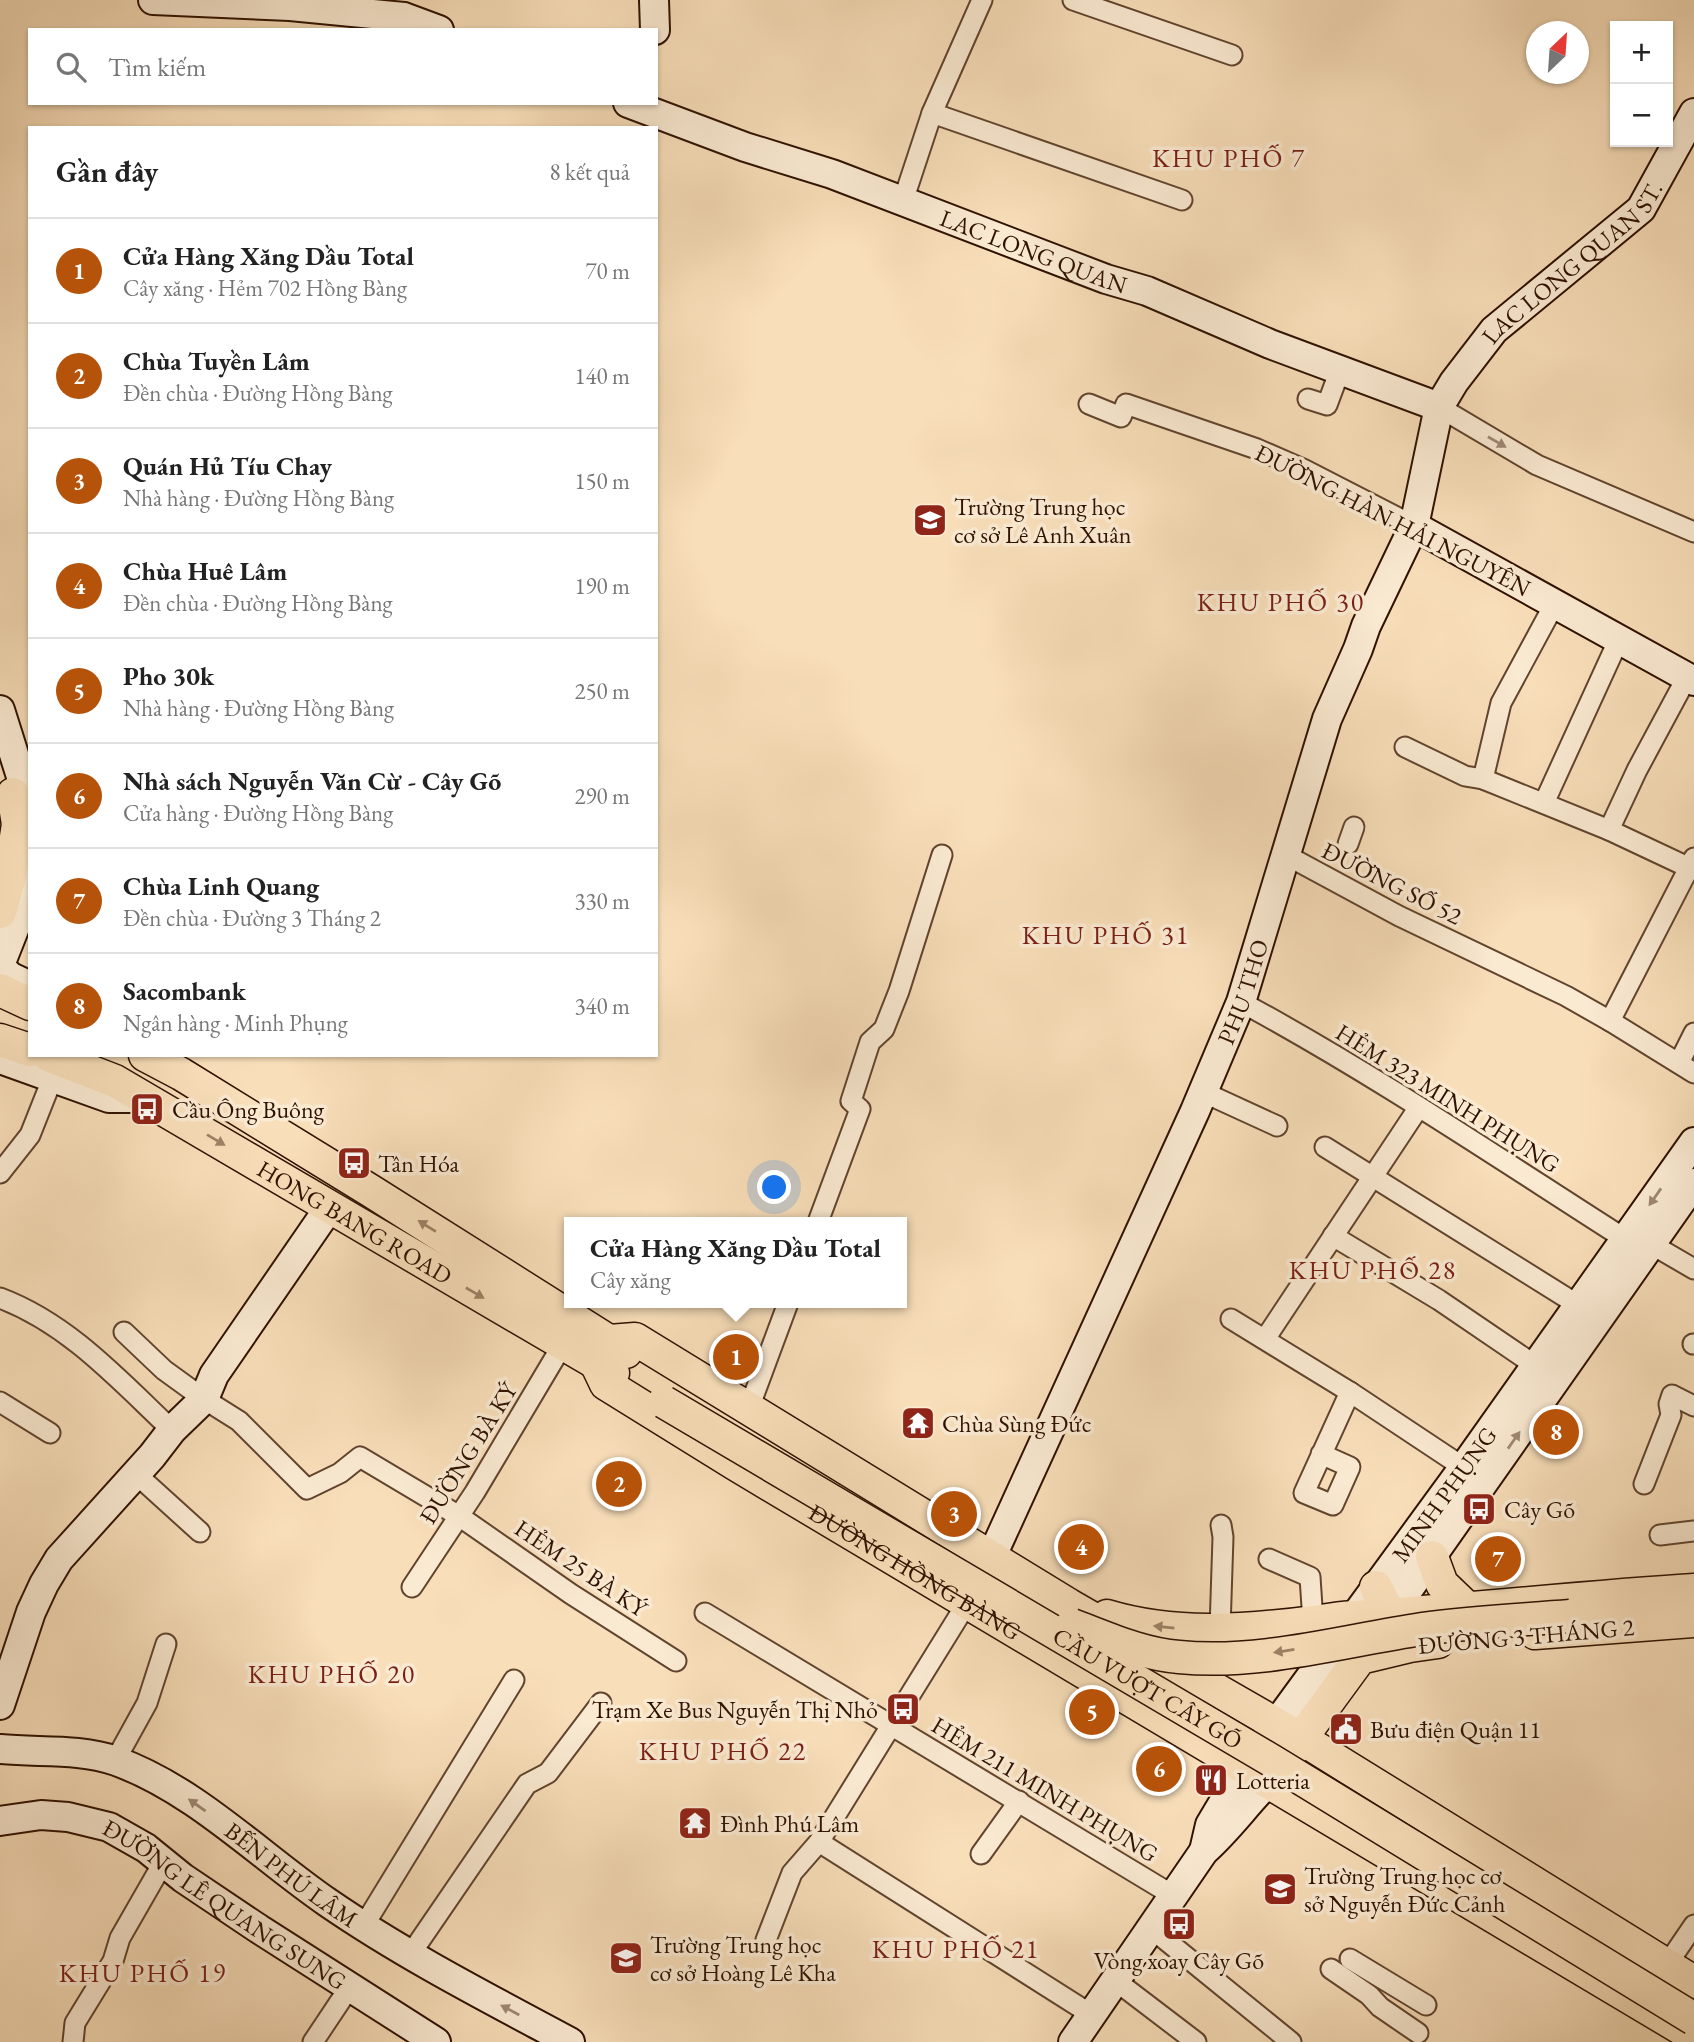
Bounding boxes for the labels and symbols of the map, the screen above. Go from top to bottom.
north arrow [1526,21,1589,84]
district label: KHU PHỐ 7 [1152,141,1306,175]
street label: LAC LONG QUAN ST. [1474,176,1669,350]
street label: LAC LONG QUAN [936,202,1131,300]
one-way arrow [1488,435,1507,448]
street label: ĐƯỜNG HÀN HẢI NGUYÊN [1250,437,1536,603]
place label: Trường Trung học cơ sở Lê Anh Xuân [954,491,1132,550]
school or university icon: Trường Trung học cơ sở Lê Anh Xuân [911,501,949,539]
district label: KHU PHỐ 30 [1197,585,1365,619]
street label: ĐƯỜNG SỐ 52 [1317,835,1468,932]
district label: KHU PHỐ 31 [1022,918,1190,952]
street label: PHU THO [1210,935,1275,1049]
street label: HẺM 323 MINH PHỤNG [1330,1016,1566,1180]
bus stop icon: Cầu Ông Buông [128,1090,166,1128]
place label: Cầu Ông Buông [172,1094,325,1125]
one-way arrow [206,1134,225,1147]
bus stop icon: Tân Hóa [335,1144,373,1182]
place label: Tân Hóa [378,1148,459,1179]
street label: HONG BANG ROAD [252,1153,458,1291]
your location [757,1170,791,1204]
one-way arrow [1648,1188,1662,1206]
one-way arrow [417,1220,436,1233]
district label: KHU PHỐ 28 [1289,1253,1457,1287]
one-way arrow [465,1287,485,1299]
pin: 1 [713,1331,759,1383]
street label: ĐƯỜNG BÀ KÝ [412,1376,524,1530]
temple icon: Chùa Sùng Đức [899,1404,937,1442]
pin: 8 [1533,1406,1579,1458]
place label: Chùa Sùng Đức [942,1408,1091,1439]
street label: MINH PHỤNG [1384,1420,1503,1568]
one-way arrow [1507,1431,1521,1449]
pin: 2 [596,1458,642,1510]
pin: 3 [931,1488,977,1540]
bus stop icon: Cây Gõ [1460,1490,1498,1528]
place label: Cây Gõ [1504,1494,1575,1525]
street label: ĐƯỜNG HỒNG BÀNG [804,1496,1027,1647]
street label: HẺM 25 BÀ KÝ [509,1512,654,1624]
pin: 4 [1058,1521,1104,1573]
pin: 7 [1475,1533,1521,1585]
street label: ĐƯỜNG 3 THÁNG 2 [1417,1611,1636,1661]
street label: CẦU VƯỢT CÂY GÕ [1047,1620,1249,1756]
one-way arrow [1152,1621,1174,1632]
one-way arrow [1273,1646,1295,1657]
district label: KHU PHỐ 20 [248,1657,416,1691]
pin: 5 [1069,1686,1115,1738]
bus stop icon: Trạm Xe Bus Nguyễn Thị Nhỏ [884,1690,922,1728]
place label: Trạm Xe Bus Nguyễn Thị Nhỏ [592,1694,878,1725]
street label: HẺM 211 MINH PHỤNG [926,1709,1164,1869]
public building icon: Bưu điện Quận 11 [1327,1710,1365,1748]
place label: Bưu điện Quận 11 [1370,1714,1541,1745]
district label: KHU PHỐ 22 [639,1734,807,1768]
pin: 6 [1136,1743,1182,1795]
restaurant icon: Lotteria [1192,1761,1230,1799]
place label: Lotteria [1236,1765,1310,1796]
one-way arrow [187,1799,207,1812]
temple icon: Đình Phú Lâm [676,1804,714,1842]
place label: Đình Phú Lâm [720,1808,859,1839]
street label: ĐƯỜNG LÊ QUANG SUNG [98,1811,353,1997]
street label: BẾN PHÚ LÂM [219,1815,364,1934]
place label: Trường Trung học cơ sở Nguyễn Đức Cảnh [1304,1860,1505,1919]
school or university icon: Trường Trung học cơ sở Nguyễn Đức Cảnh [1261,1870,1299,1908]
bus stop icon: Vòng xoay Cây Gõ [1160,1905,1198,1943]
place label: Trường Trung học cơ sở Hoàng Lê Kha [650,1929,836,1988]
district label: KHU PHỐ 21 [872,1932,1040,1966]
school or university icon: Trường Trung học cơ sở Hoàng Lê Kha [607,1939,645,1977]
place label: Vòng xoay Cây Gõ [1094,1945,1264,1976]
district label: KHU PHỐ 19 [59,1956,227,1990]
one-way arrow [500,2004,520,2016]

